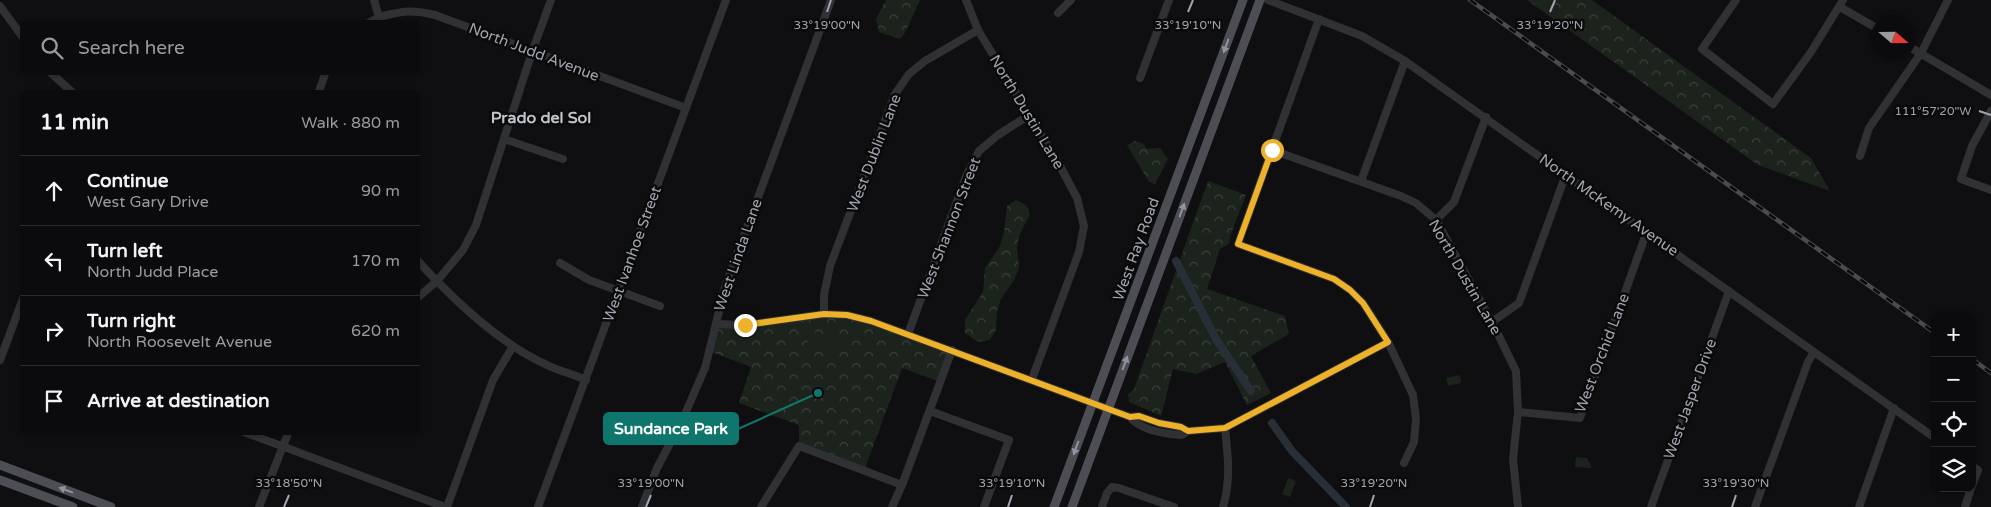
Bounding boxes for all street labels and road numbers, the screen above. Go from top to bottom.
street label: North Judd Avenue [466,19,602,85]
street label: North Dustin Lane [986,52,1068,172]
street label: West Dublin Lane [843,92,905,214]
street label: North McKemy Avenue [1536,150,1682,260]
street label: West Shannon Street [914,155,984,301]
street label: West Ivanhoe Street [599,184,665,324]
street label: West Ray Road [1109,195,1163,303]
street label: West Linda Lane [710,196,766,314]
street label: North Dustin Lane [1425,216,1505,338]
street label: West Orchid Lane [1571,291,1633,415]
street label: West Jasper Drive [1660,336,1720,462]

